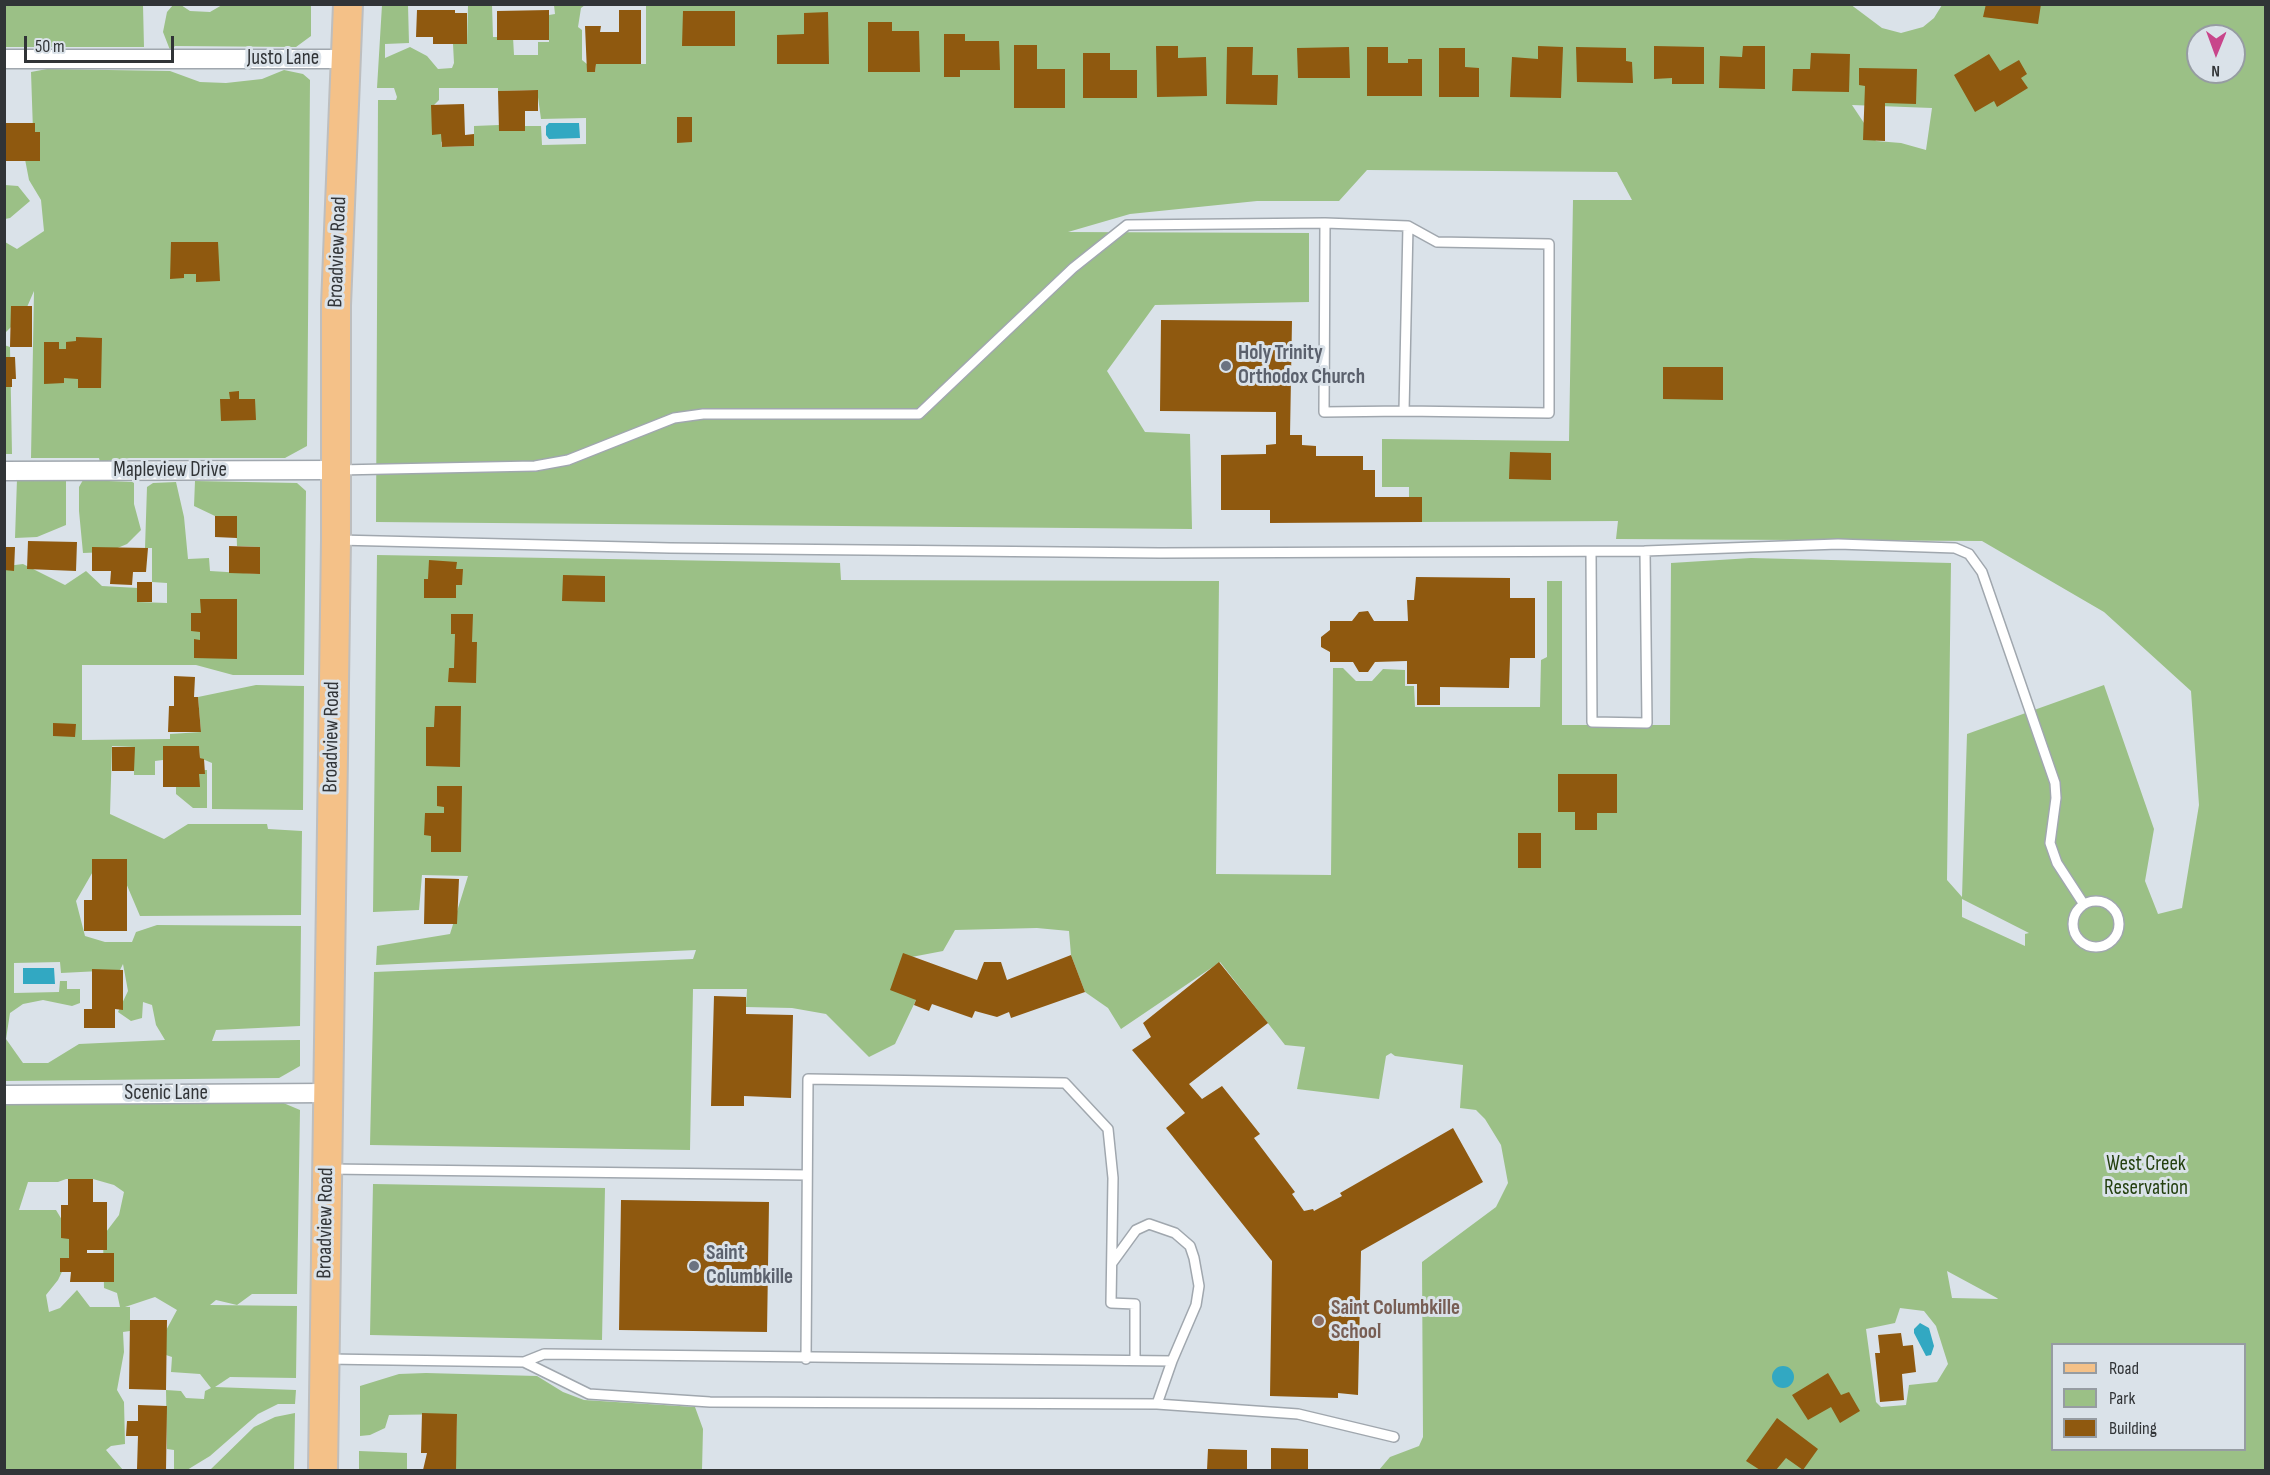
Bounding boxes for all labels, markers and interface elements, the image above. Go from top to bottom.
scale bar [27,24,177,62]
north arrow [2186,24,2246,84]
text: 50 m [35,36,65,57]
street label: Justo Lane [247,46,319,72]
text: N [2211,61,2220,80]
street label: Broadview Road [323,196,353,308]
place label: Holy Trinity Orthodox Church [1238,341,1365,391]
marker: Holy Trinity Orthodox Church [1219,359,1233,373]
street label: Mapleview Drive [113,458,227,484]
street label: Broadview Road [318,681,346,793]
street label: Scenic Lane [124,1081,208,1107]
park label: West Creek Reservation [2104,1152,2188,1202]
street label: Broadview Road [312,1167,340,1279]
place label: Saint Columbkille [706,1241,793,1291]
marker: Saint Columbkille [687,1259,701,1273]
place label: Saint Columbkille School [1331,1296,1460,1346]
marker: Saint Columbkille School [1312,1314,1326,1328]
legend [2051,1343,2246,1451]
text: Road [2109,1358,2139,1379]
text: Park [2109,1388,2135,1409]
text: Building [2109,1418,2157,1439]

